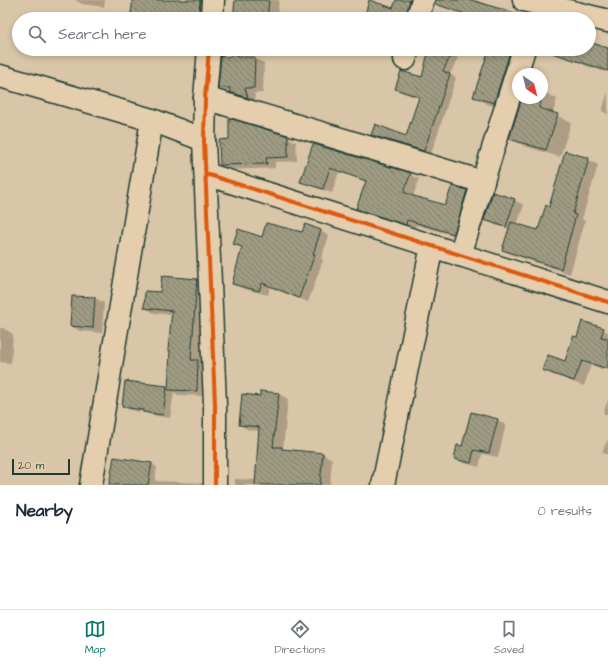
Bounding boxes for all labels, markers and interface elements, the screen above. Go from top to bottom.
search box [12,12,596,56]
icon: search [26,23,48,45]
text: Search here [58,24,147,45]
north arrow [512,68,548,104]
scale bar [12,457,70,476]
text: 20 m [18,458,44,473]
text: Nearby [16,499,73,523]
text: 0 results [537,502,592,520]
tab: Map [84,618,106,657]
tab: Directions [274,618,326,657]
tab: Saved [494,618,524,657]

